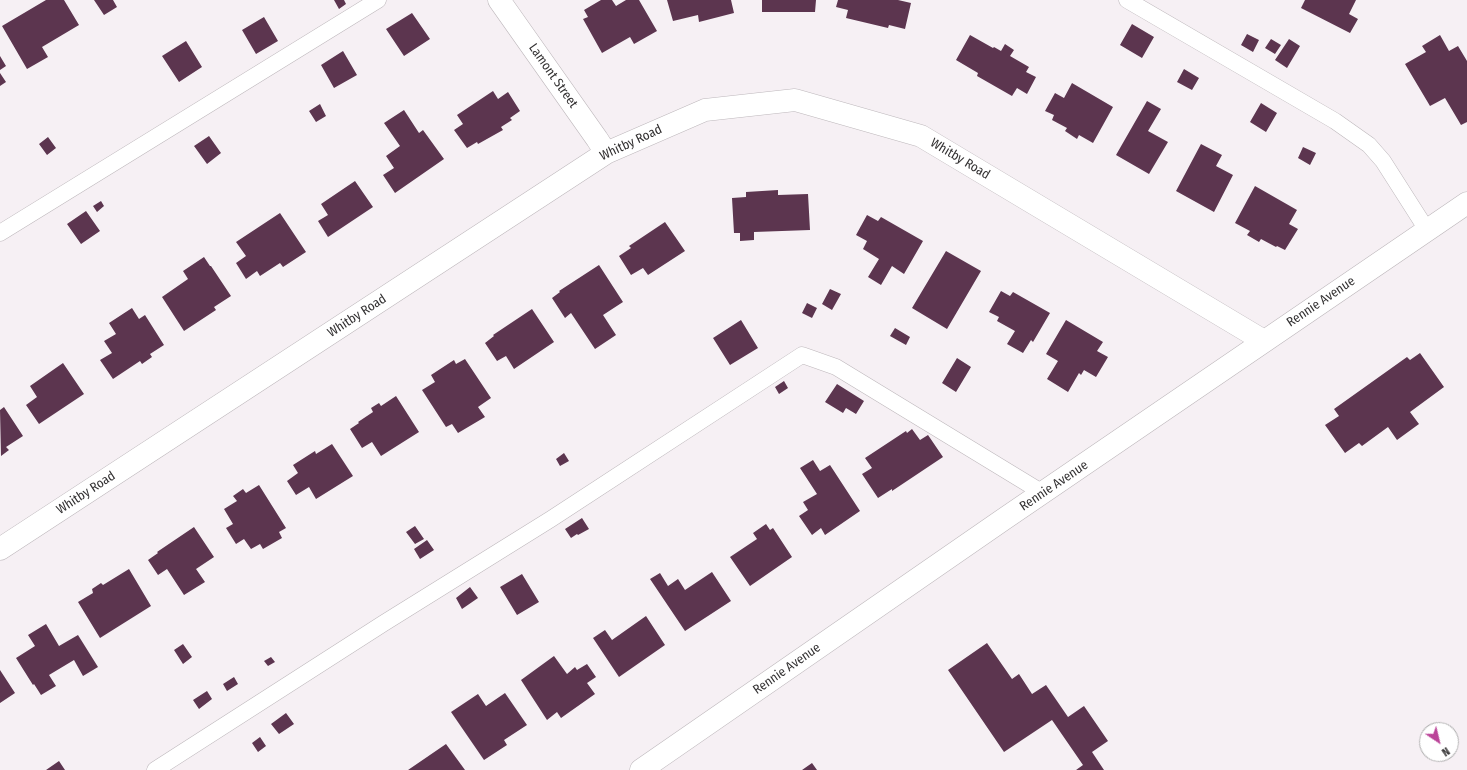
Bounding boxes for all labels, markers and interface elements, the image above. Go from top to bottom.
street label: Lamont Street [525,41,581,111]
street label: Whitby Road [597,122,665,164]
street label: Whitby Road [927,135,993,183]
street label: Rennie Avenue [1284,273,1358,331]
street label: Whitby Road [325,291,389,341]
street label: Rennie Avenue [1017,457,1091,515]
street label: Whitby Road [54,468,118,518]
street label: Rennie Avenue [750,640,824,698]
north arrow [1419,722,1459,762]
text: N [1439,744,1452,759]

